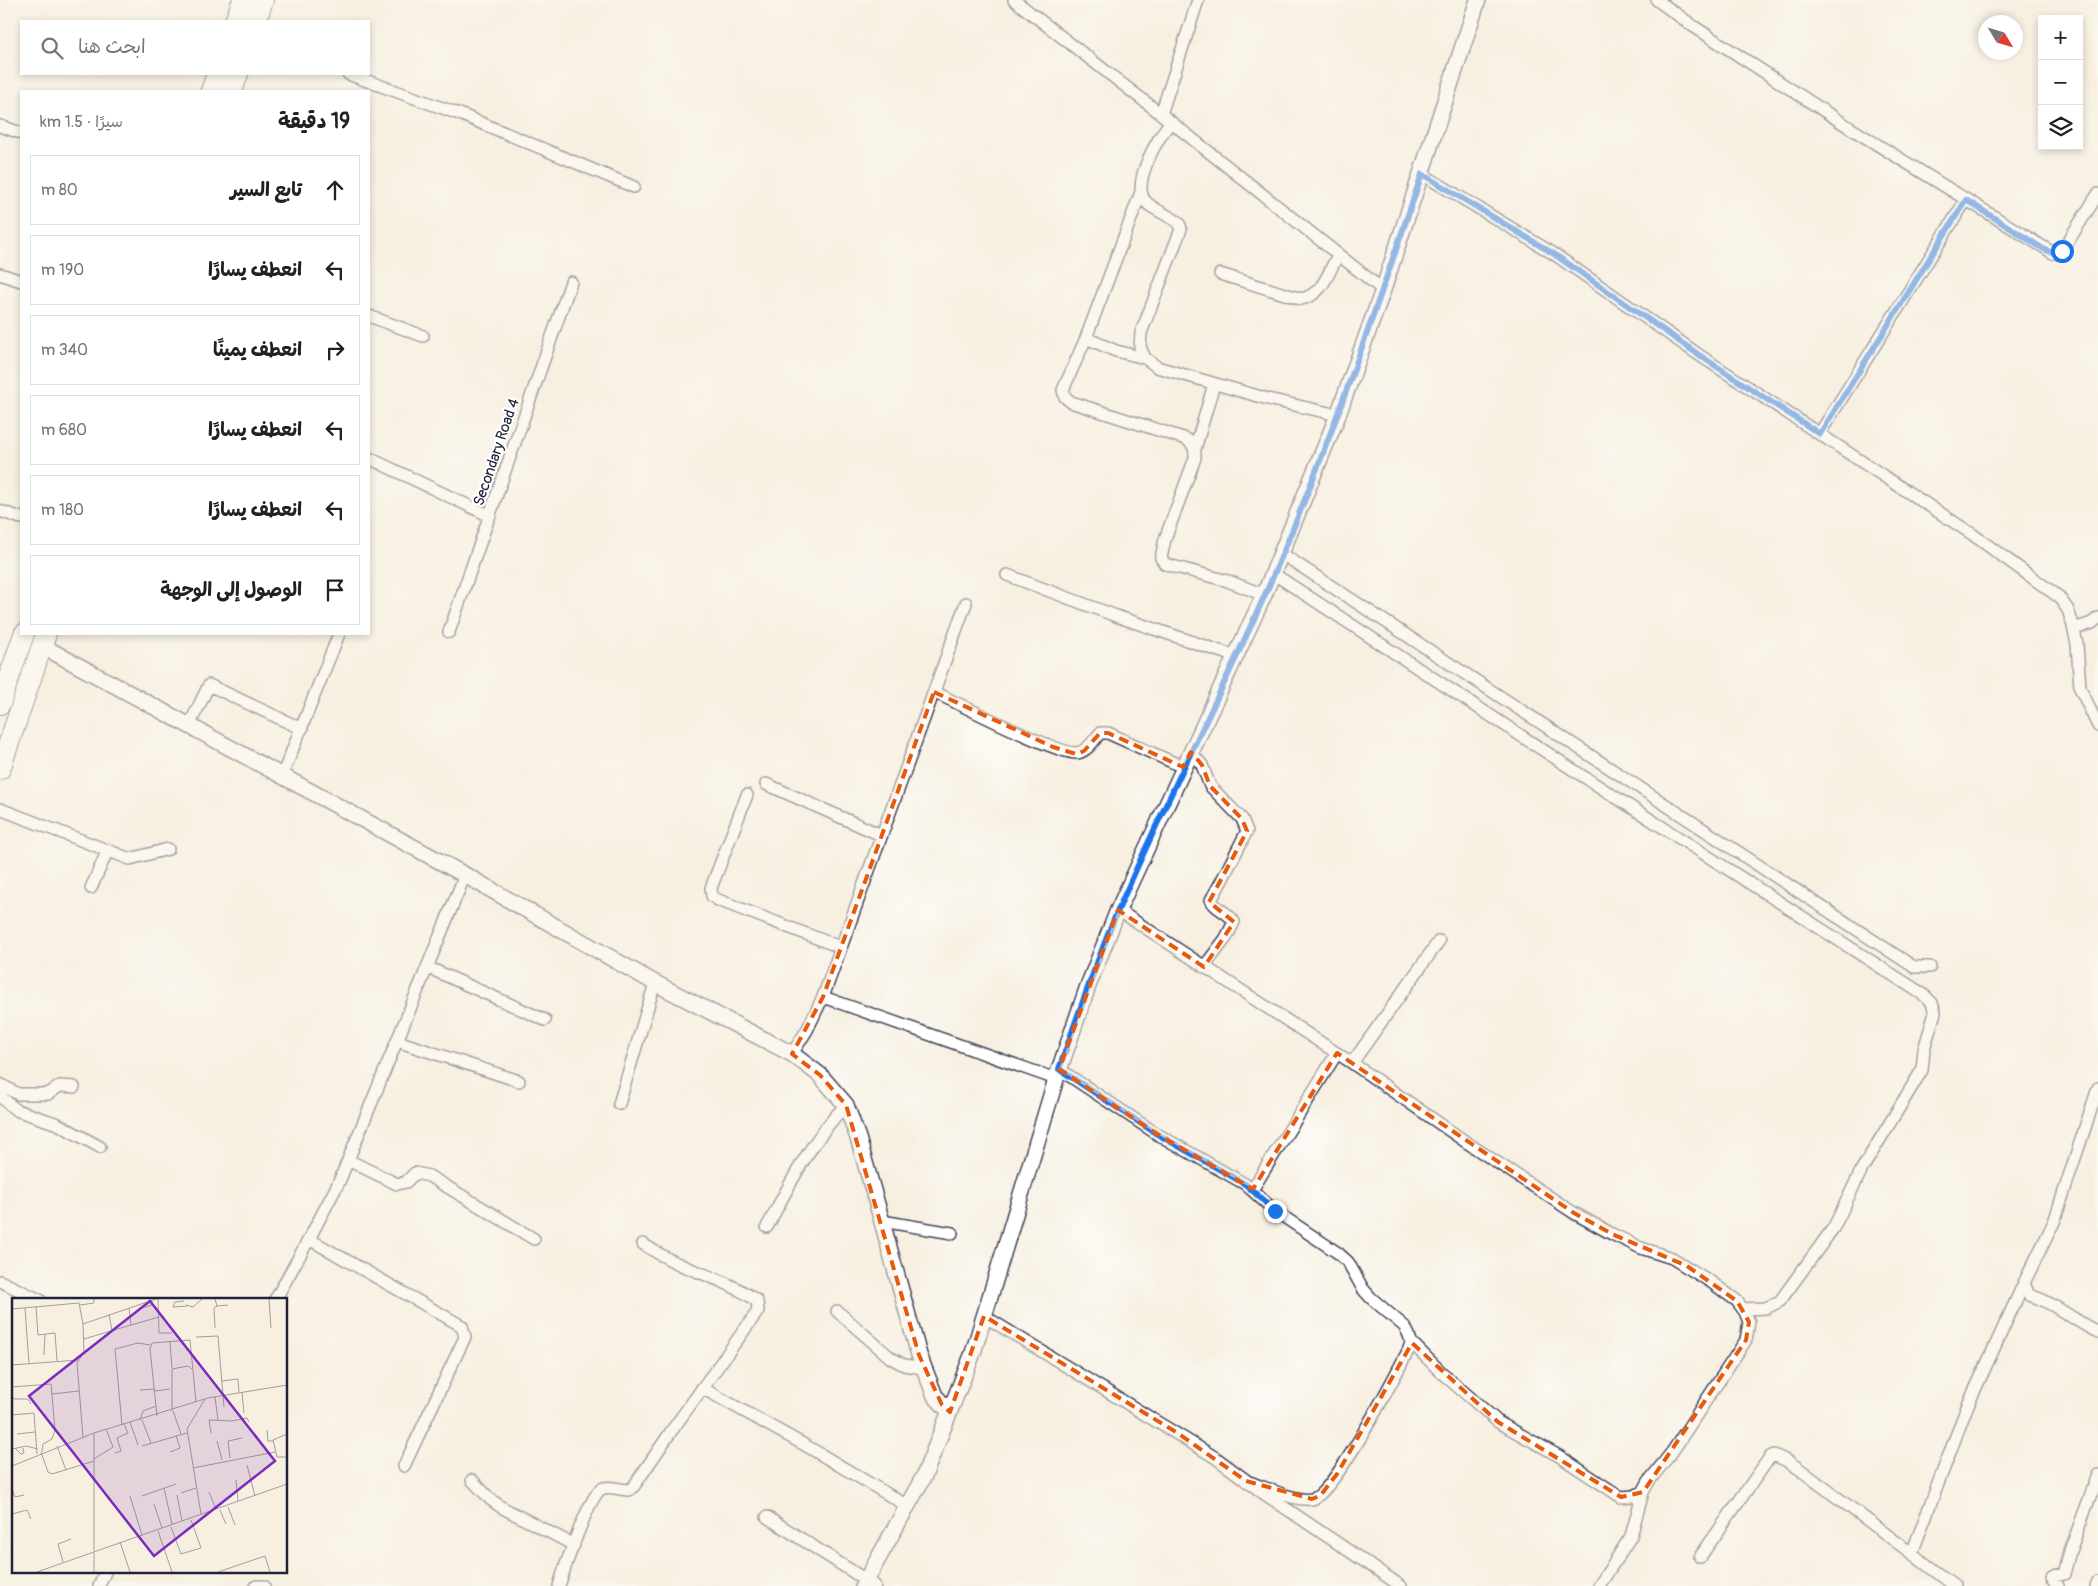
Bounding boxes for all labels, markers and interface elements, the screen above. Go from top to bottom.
north arrow [1978,15,2023,60]
map controls [2038,15,2083,150]
button: + [2038,15,2083,60]
search box [20,20,370,75]
icon: search [38,34,66,62]
text: ابحث هنا [78,35,146,59]
button: − [2038,60,2083,105]
button: layers [2038,105,2083,150]
text: 19 دقيقة [278,108,350,135]
text: سيرًا · 1.5 km [40,112,123,132]
icon: ahead [321,176,349,204]
text: تابع السير [230,178,302,202]
text: 80 m [41,180,78,200]
route start [2051,240,2074,263]
icon: left [321,256,349,284]
text: انعطف يسارًا [208,258,302,282]
text: 190 m [41,260,84,280]
icon: right [321,336,349,364]
text: انعطف يمينًا [213,338,302,362]
text: 340 m [41,340,88,360]
street label: Secondary Road 4 [469,396,524,508]
icon: left [321,416,349,444]
text: انعطف يسارًا [208,418,302,442]
text: 680 m [41,420,87,440]
icon: left [321,496,349,524]
text: انعطف يسارًا [208,498,302,522]
text: 180 m [41,500,84,520]
icon: arrive [321,576,349,604]
text: الوصول إلى الوجهة [160,578,302,602]
route end [1264,1200,1287,1223]
inset map [12,1298,288,1574]

